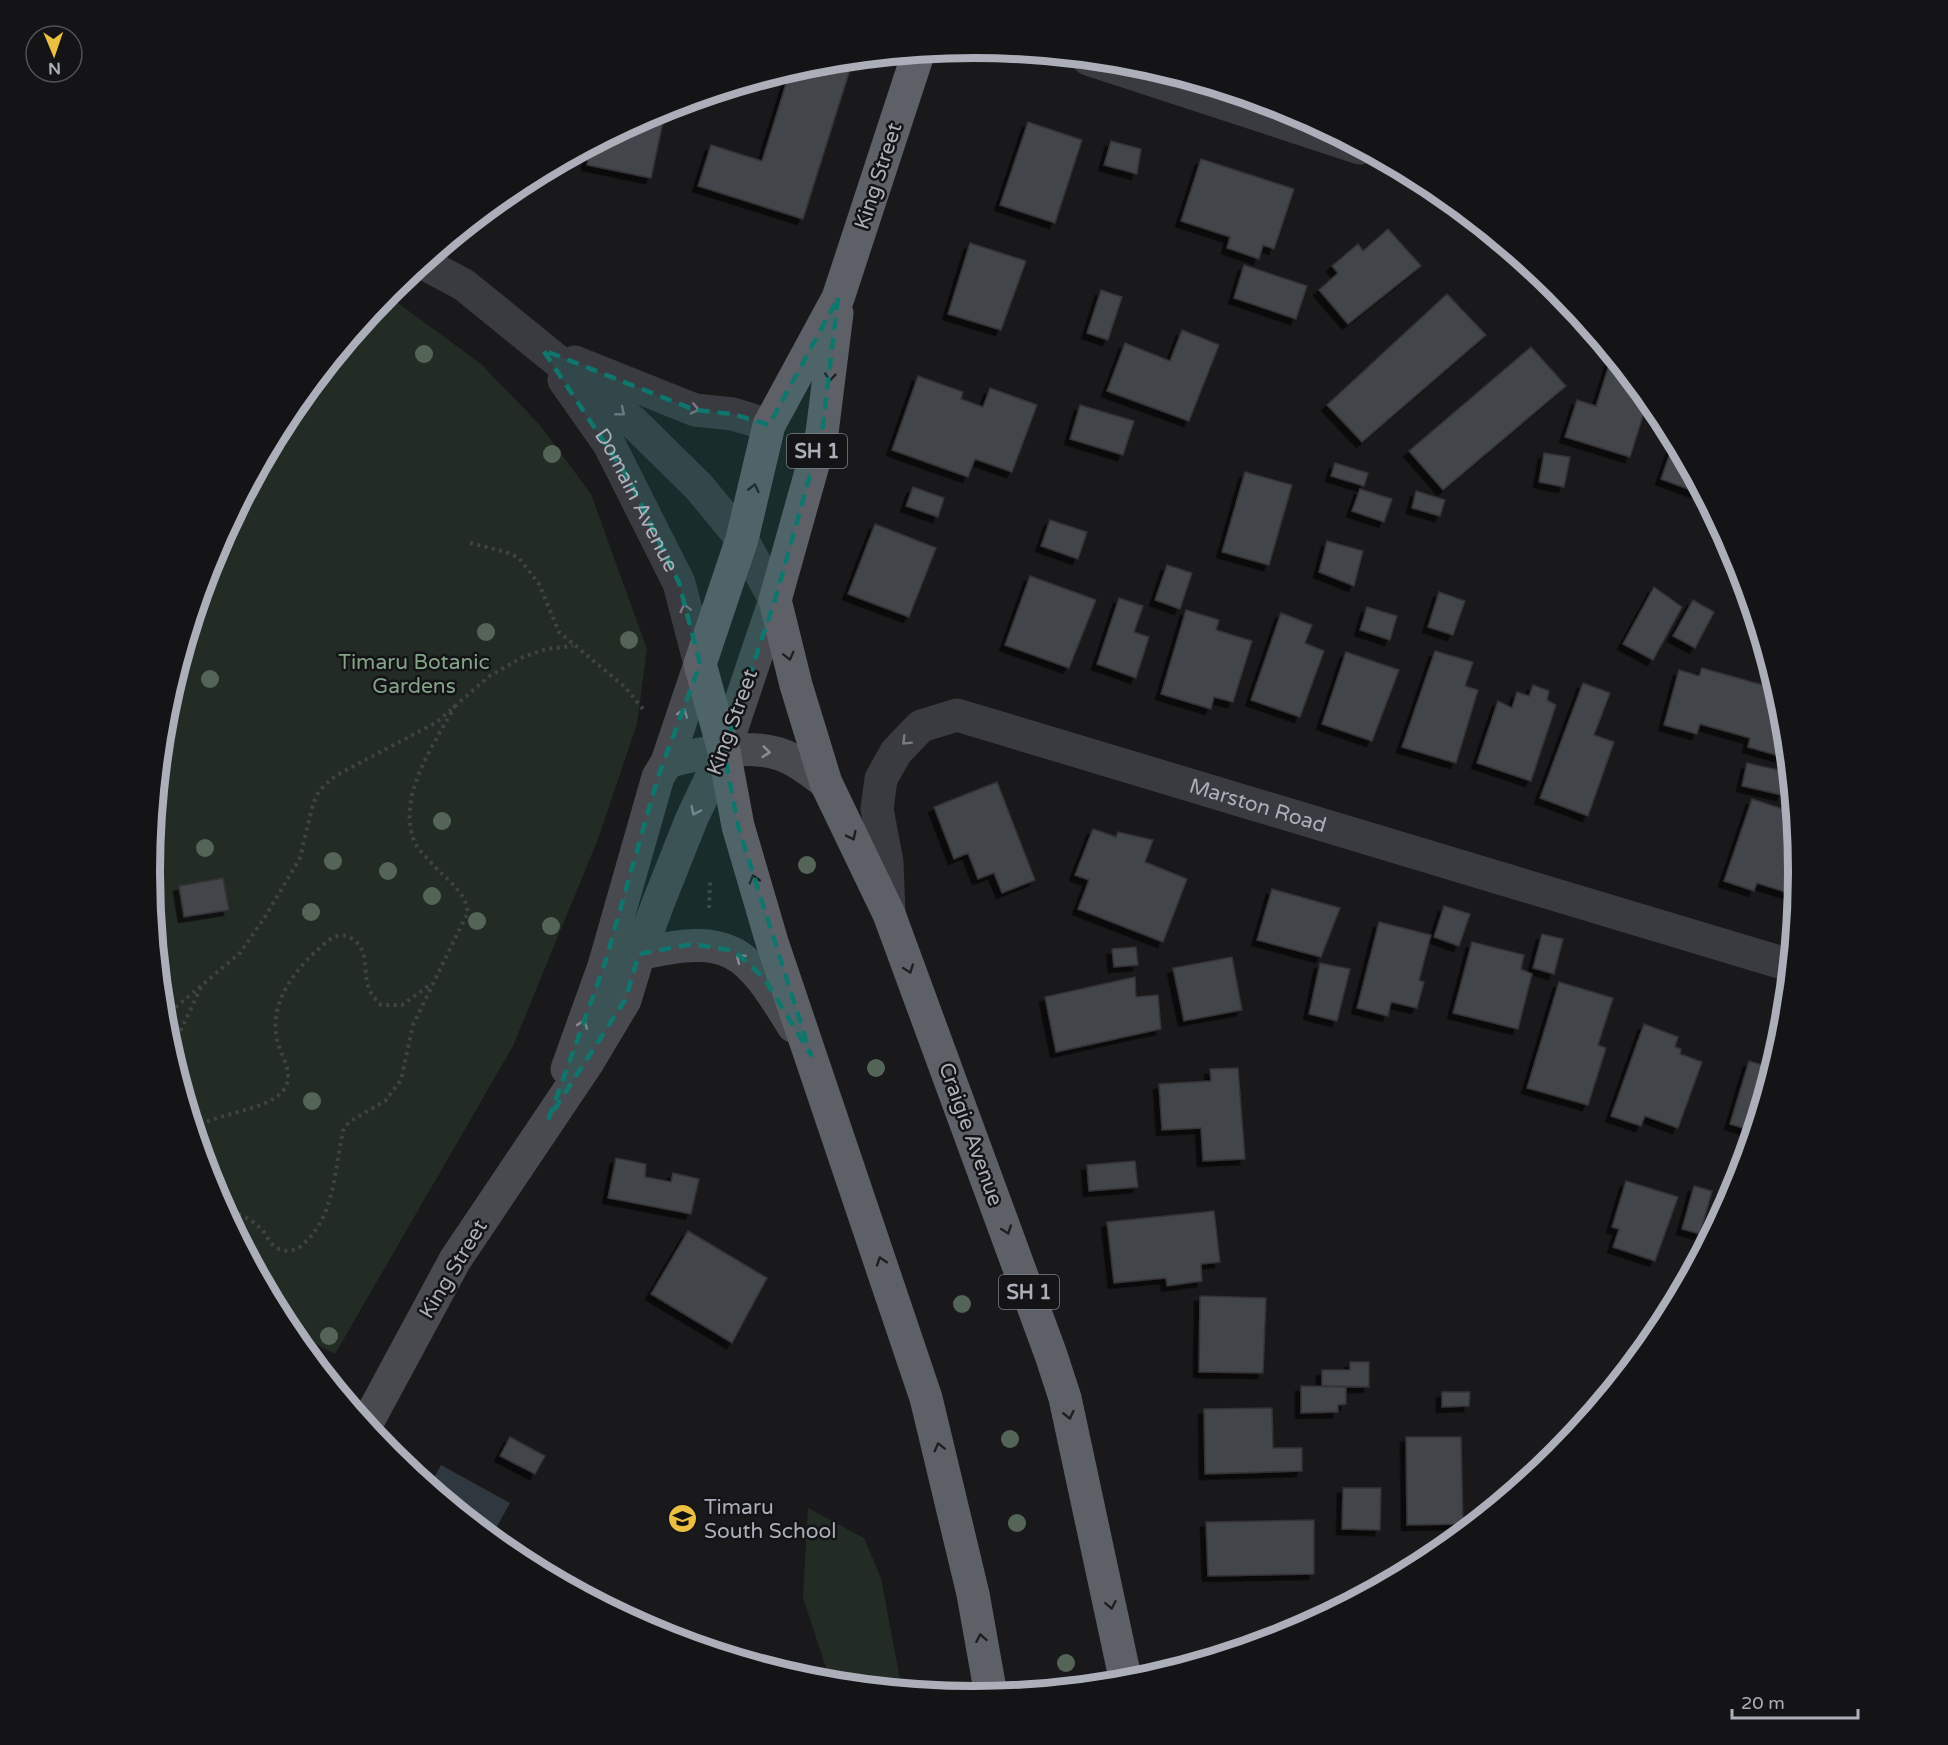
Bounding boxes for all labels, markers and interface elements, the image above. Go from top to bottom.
north arrow [24,24,84,84]
text: N [48,58,61,78]
street label: King Street [849,120,907,233]
one-way arrow [824,373,837,382]
one-way arrow [690,401,700,414]
one-way arrow [614,405,625,416]
street label: Domain Avenue [589,424,684,577]
road number: SH 1 [787,434,847,468]
one-way arrow [747,483,760,493]
one-way arrow [680,603,693,613]
park label: Timaru Botanic Gardens [338,650,490,699]
one-way arrow [781,651,794,661]
street label: King Street [702,666,763,779]
one-way arrow [676,708,689,719]
one-way arrow [902,735,913,745]
one-way arrow [761,745,771,758]
street label: Marston Road [1186,773,1329,838]
one-way arrow [691,805,703,816]
one-way arrow [844,829,856,840]
one-way arrow [749,874,761,885]
one-way arrow [736,954,747,965]
one-way arrow [902,963,915,973]
one-way arrow [576,1019,589,1030]
street label: Craigie Avenue [933,1059,1008,1209]
street label: King Street [414,1215,493,1323]
one-way arrow [999,1224,1012,1235]
one-way arrow [876,1256,888,1267]
road number: SH 1 [999,1275,1059,1309]
one-way arrow [1062,1409,1075,1419]
one-way arrow [933,1442,946,1452]
place label: Timaru South School [704,1495,836,1544]
school or university icon: Timaru South School [667,1503,699,1535]
one-way arrow [1104,1600,1117,1610]
one-way arrow [975,1633,987,1642]
scale bar [1732,1682,1858,1720]
text: 20 m [1741,1692,1785,1714]

